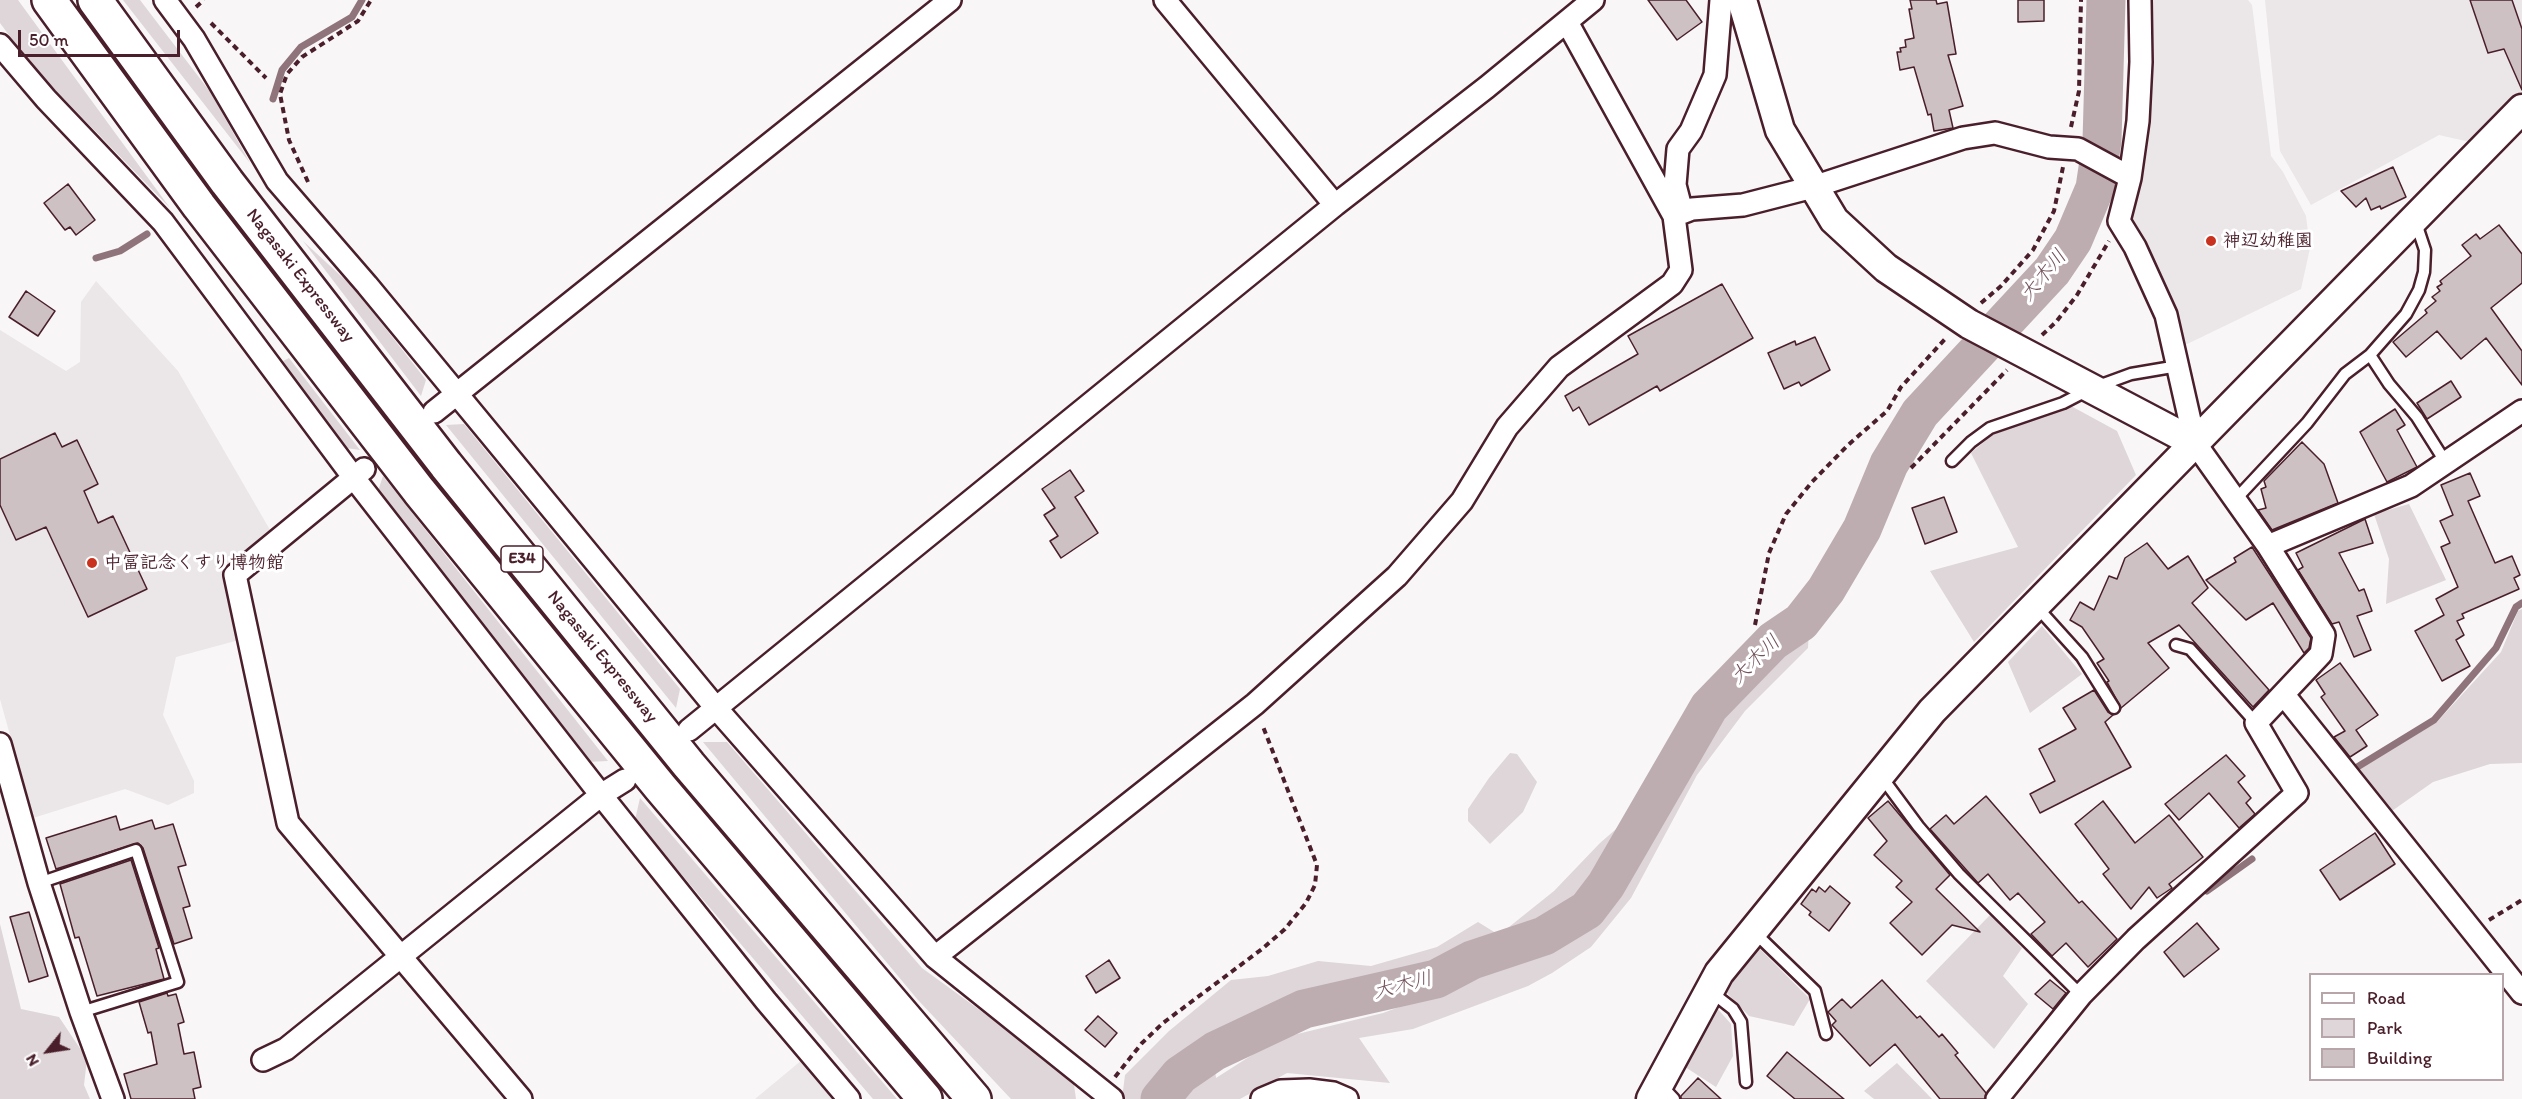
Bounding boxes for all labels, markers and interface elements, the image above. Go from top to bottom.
scale bar [21,18,183,56]
text: 50 m [29,29,69,51]
street label: Nagasaki Expressway [241,205,359,347]
place label: 神辺幼稚園 [2223,230,2313,252]
marker: 神辺幼稚園 [2204,234,2218,248]
water label: 大木川 [2016,245,2072,307]
road number: E34 [501,546,543,572]
place label: 中冨記念くすり博物館 [104,552,284,574]
marker: 中冨記念くすり博物館 [85,556,99,570]
street label: Nagasaki Expressway [542,587,662,727]
water label: 大木川 [1726,631,1786,689]
water label: 大木川 [1371,967,1435,1005]
legend [2309,973,2504,1081]
text: Road [2367,987,2406,1009]
text: Park [2367,1017,2402,1039]
north arrow [18,1021,78,1081]
text: Building [2367,1047,2432,1069]
text: N [21,1051,43,1070]

